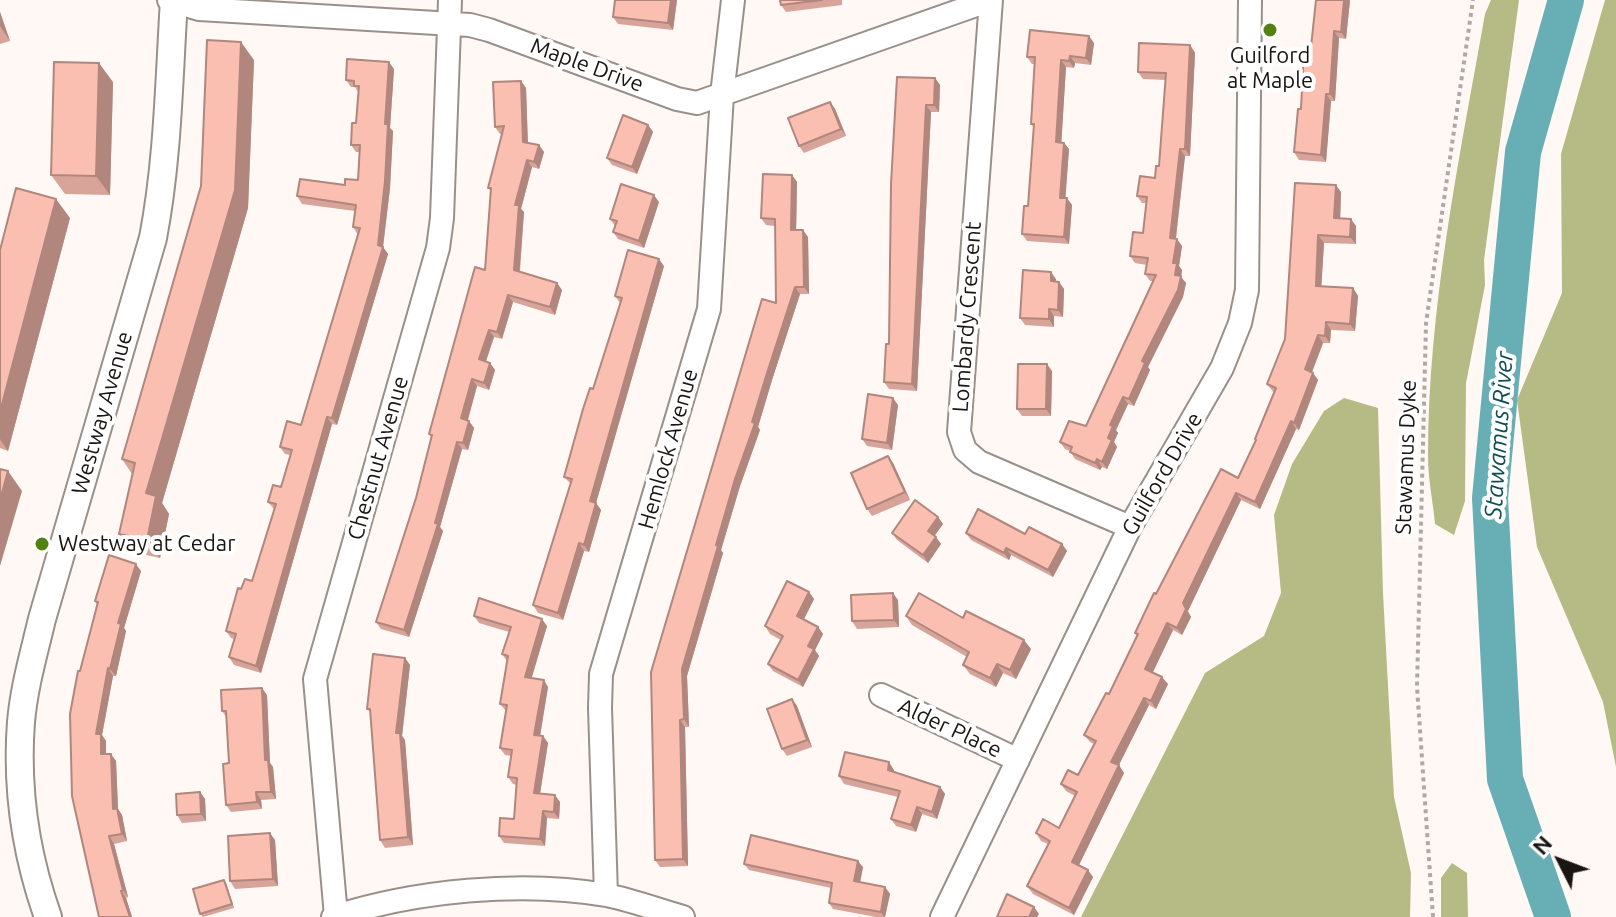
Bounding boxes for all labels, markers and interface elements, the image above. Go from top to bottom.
marker: Guilford at Maple [1261,21,1279,39]
street label: Maple Drive [527,32,647,98]
place label: Guilford at Maple [1227,43,1313,94]
street label: Lombardy Crescent [947,221,987,413]
street label: Westway Avenue [66,328,138,498]
water label: Stawamus River [1479,350,1519,520]
street label: Hemlock Avenue [632,366,704,532]
street label: Chestnut Avenue [342,373,414,543]
street label: Stawamus Dyke [1390,379,1422,535]
street label: Guilford Drive [1116,408,1208,540]
place label: Westway at Cedar [58,531,235,557]
marker: Westway at Cedar [33,535,51,553]
street label: Alder Place [894,693,1006,763]
north arrow [1520,821,1600,901]
text: N [1527,830,1557,859]

